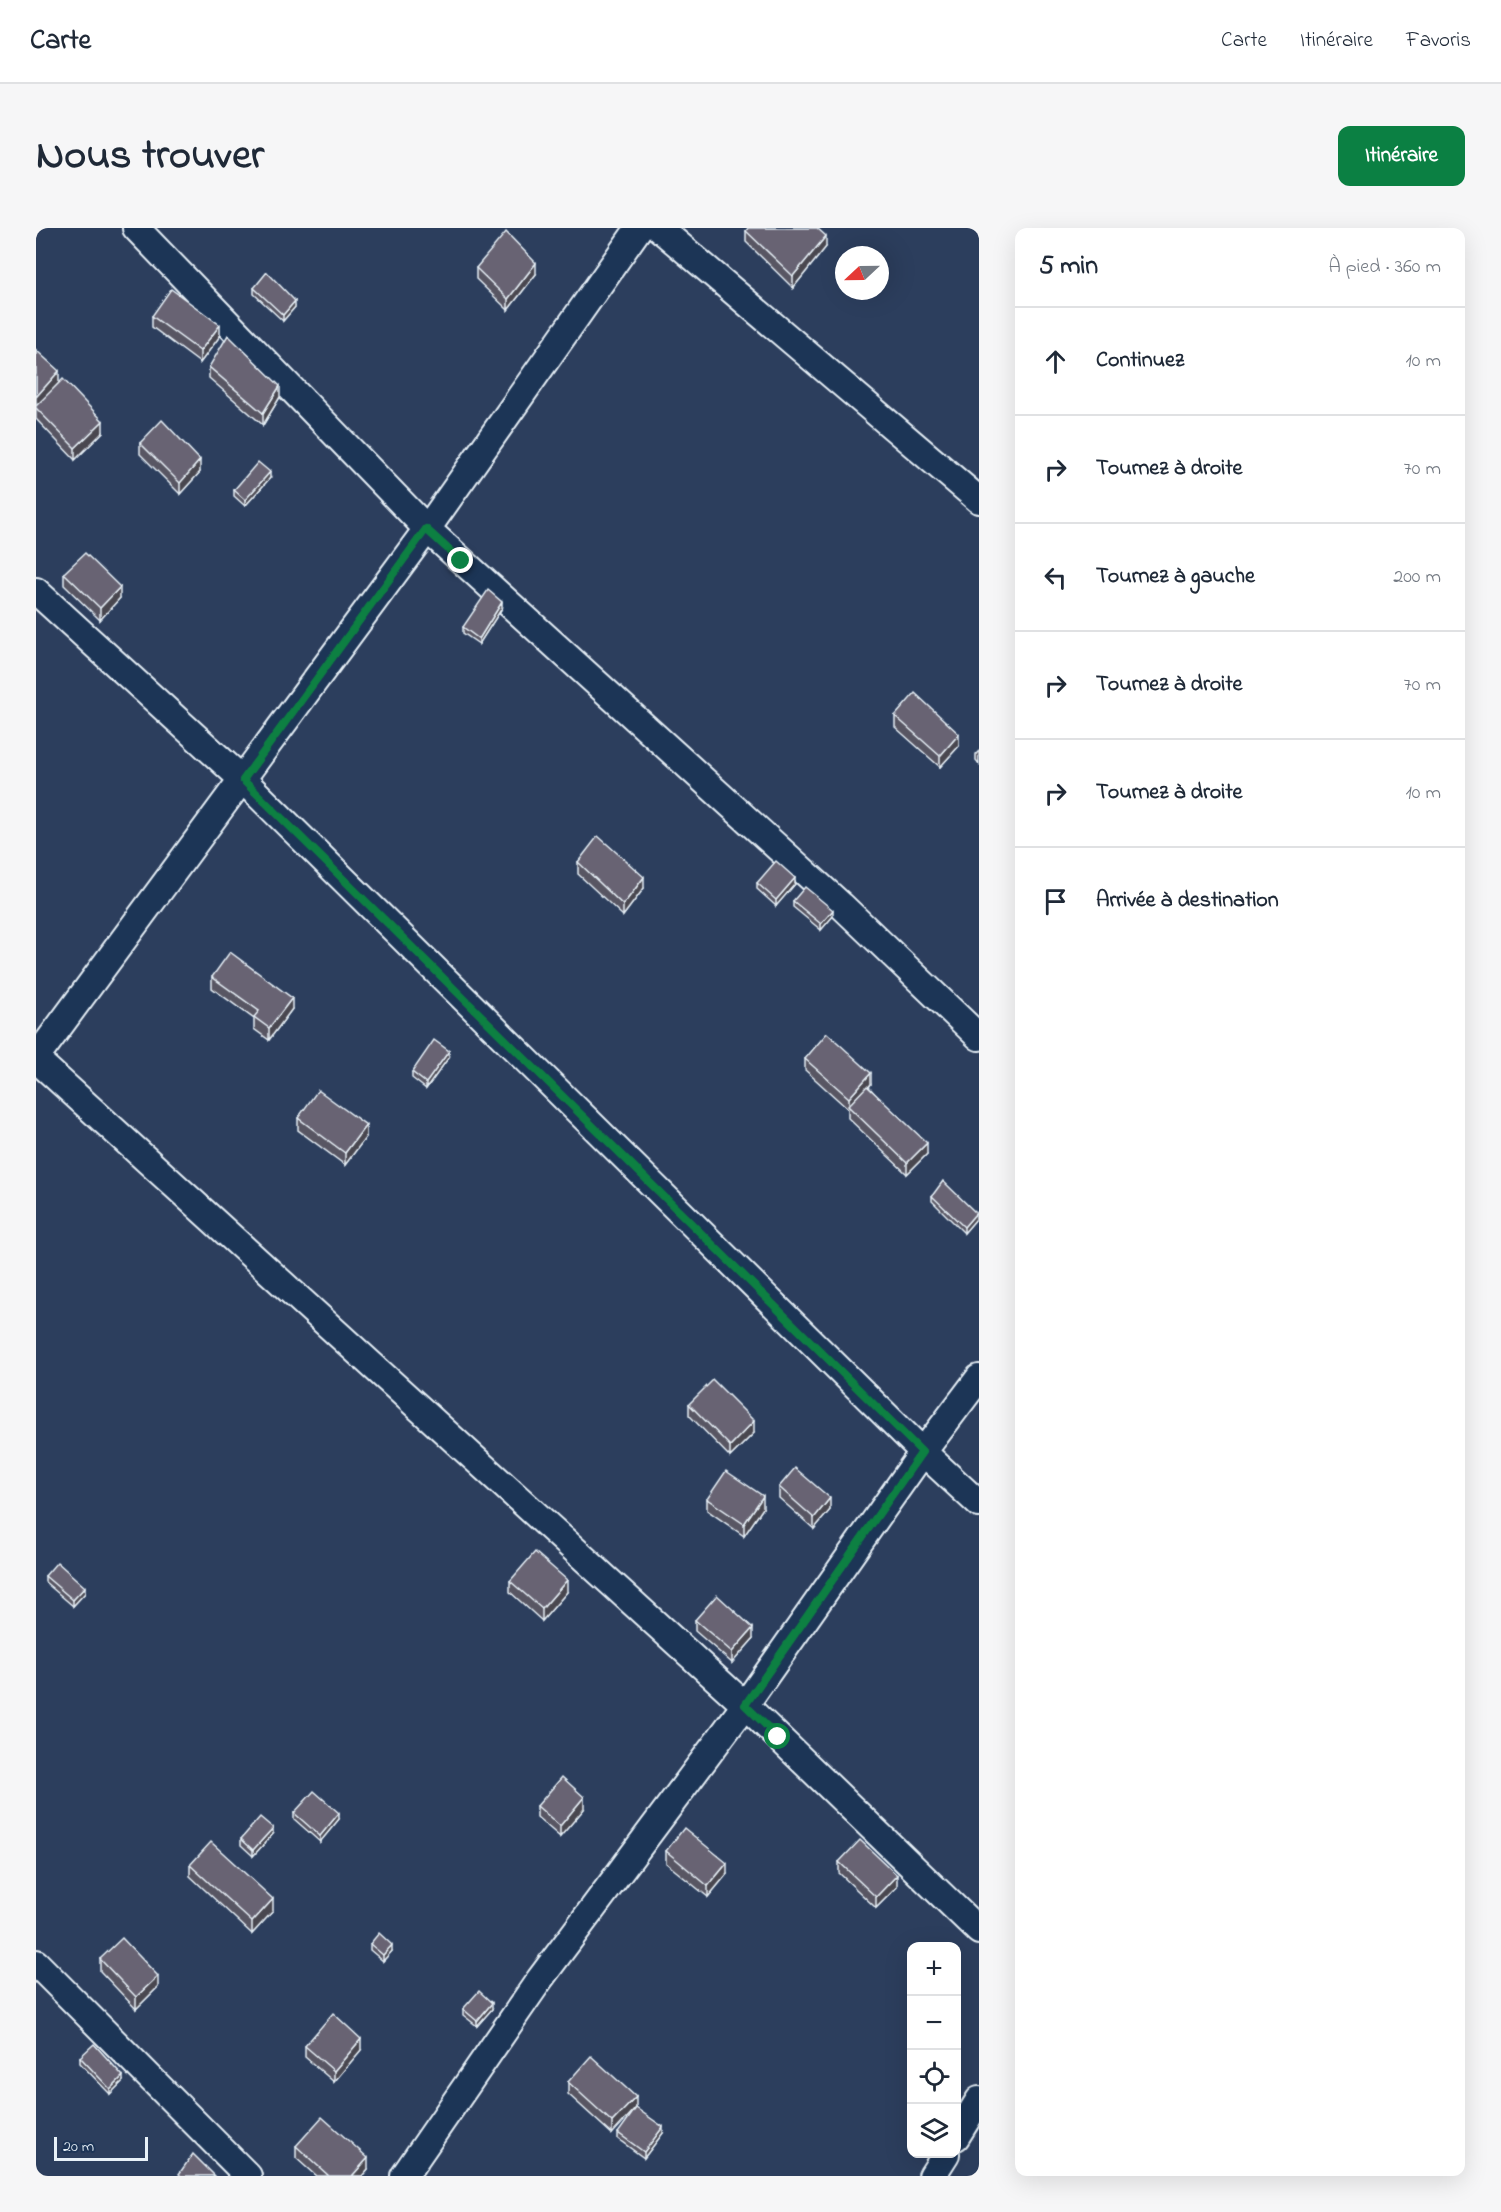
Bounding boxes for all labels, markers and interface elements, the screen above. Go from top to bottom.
text: Carte [30,21,91,62]
text: Carte [1221,26,1267,56]
text: Itinéraire [1300,26,1373,56]
text: Favoris [1406,26,1471,56]
text: Nous trouver [36,126,264,187]
button: Itinéraire [1338,126,1465,186]
north arrow [835,246,889,300]
text: 5 min [1039,248,1098,286]
text: À pied · 360 m [1329,253,1441,282]
icon: ahead [1039,345,1072,378]
text: Continuez [1096,345,1184,377]
text: 10 m [1405,347,1441,376]
icon: right [1039,453,1072,486]
text: Tournez à droite [1096,453,1242,485]
text: 70 m [1404,455,1441,484]
route end [447,547,473,573]
icon: left [1039,561,1072,594]
text: Tournez à gauche [1096,561,1255,593]
text: 200 m [1393,563,1441,592]
icon: right [1039,669,1072,702]
text: Tournez à droite [1096,669,1242,701]
text: 70 m [1404,671,1441,700]
icon: right [1039,777,1072,810]
text: Tournez à droite [1096,777,1242,809]
text: 10 m [1405,779,1441,808]
icon: arrive [1039,885,1072,918]
text: Arrivée à destination [1096,885,1279,917]
route start [764,1723,790,1749]
map controls [907,1942,961,2158]
button: + [907,1942,961,1996]
button: − [907,1996,961,2050]
button: locate [907,2050,961,2104]
button: layers [907,2104,961,2158]
scale bar [54,2134,148,2162]
text: 20 m [63,2135,94,2159]

